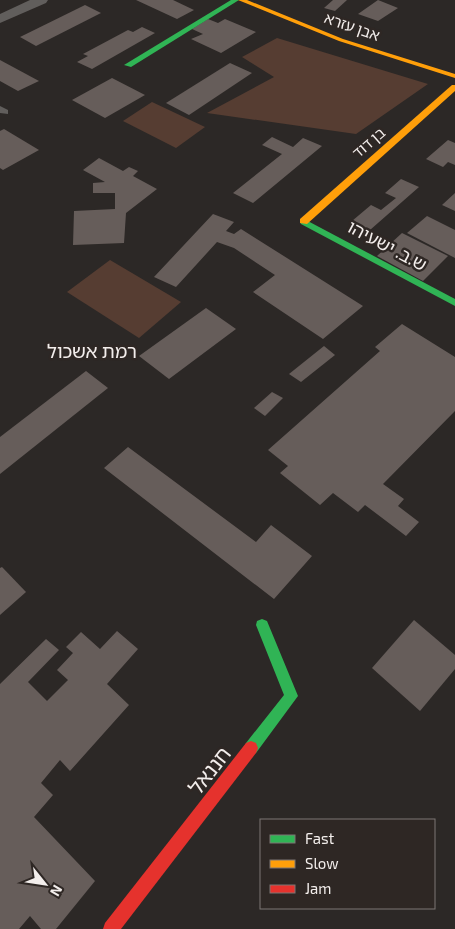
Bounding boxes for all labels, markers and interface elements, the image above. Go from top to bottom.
street label: אבן עזרא [322,8,382,44]
street label: בן דוד [348,123,389,161]
street label: ש.ב. ישעיהו [344,215,431,275]
district label: רמת אשכול [47,339,137,362]
street label: חננאל [182,741,235,799]
legend [260,819,435,909]
text: Fast [305,829,335,847]
text: Slow [305,854,339,872]
north arrow [20,859,70,909]
text: Jam [305,879,331,897]
text: N [47,882,67,899]

